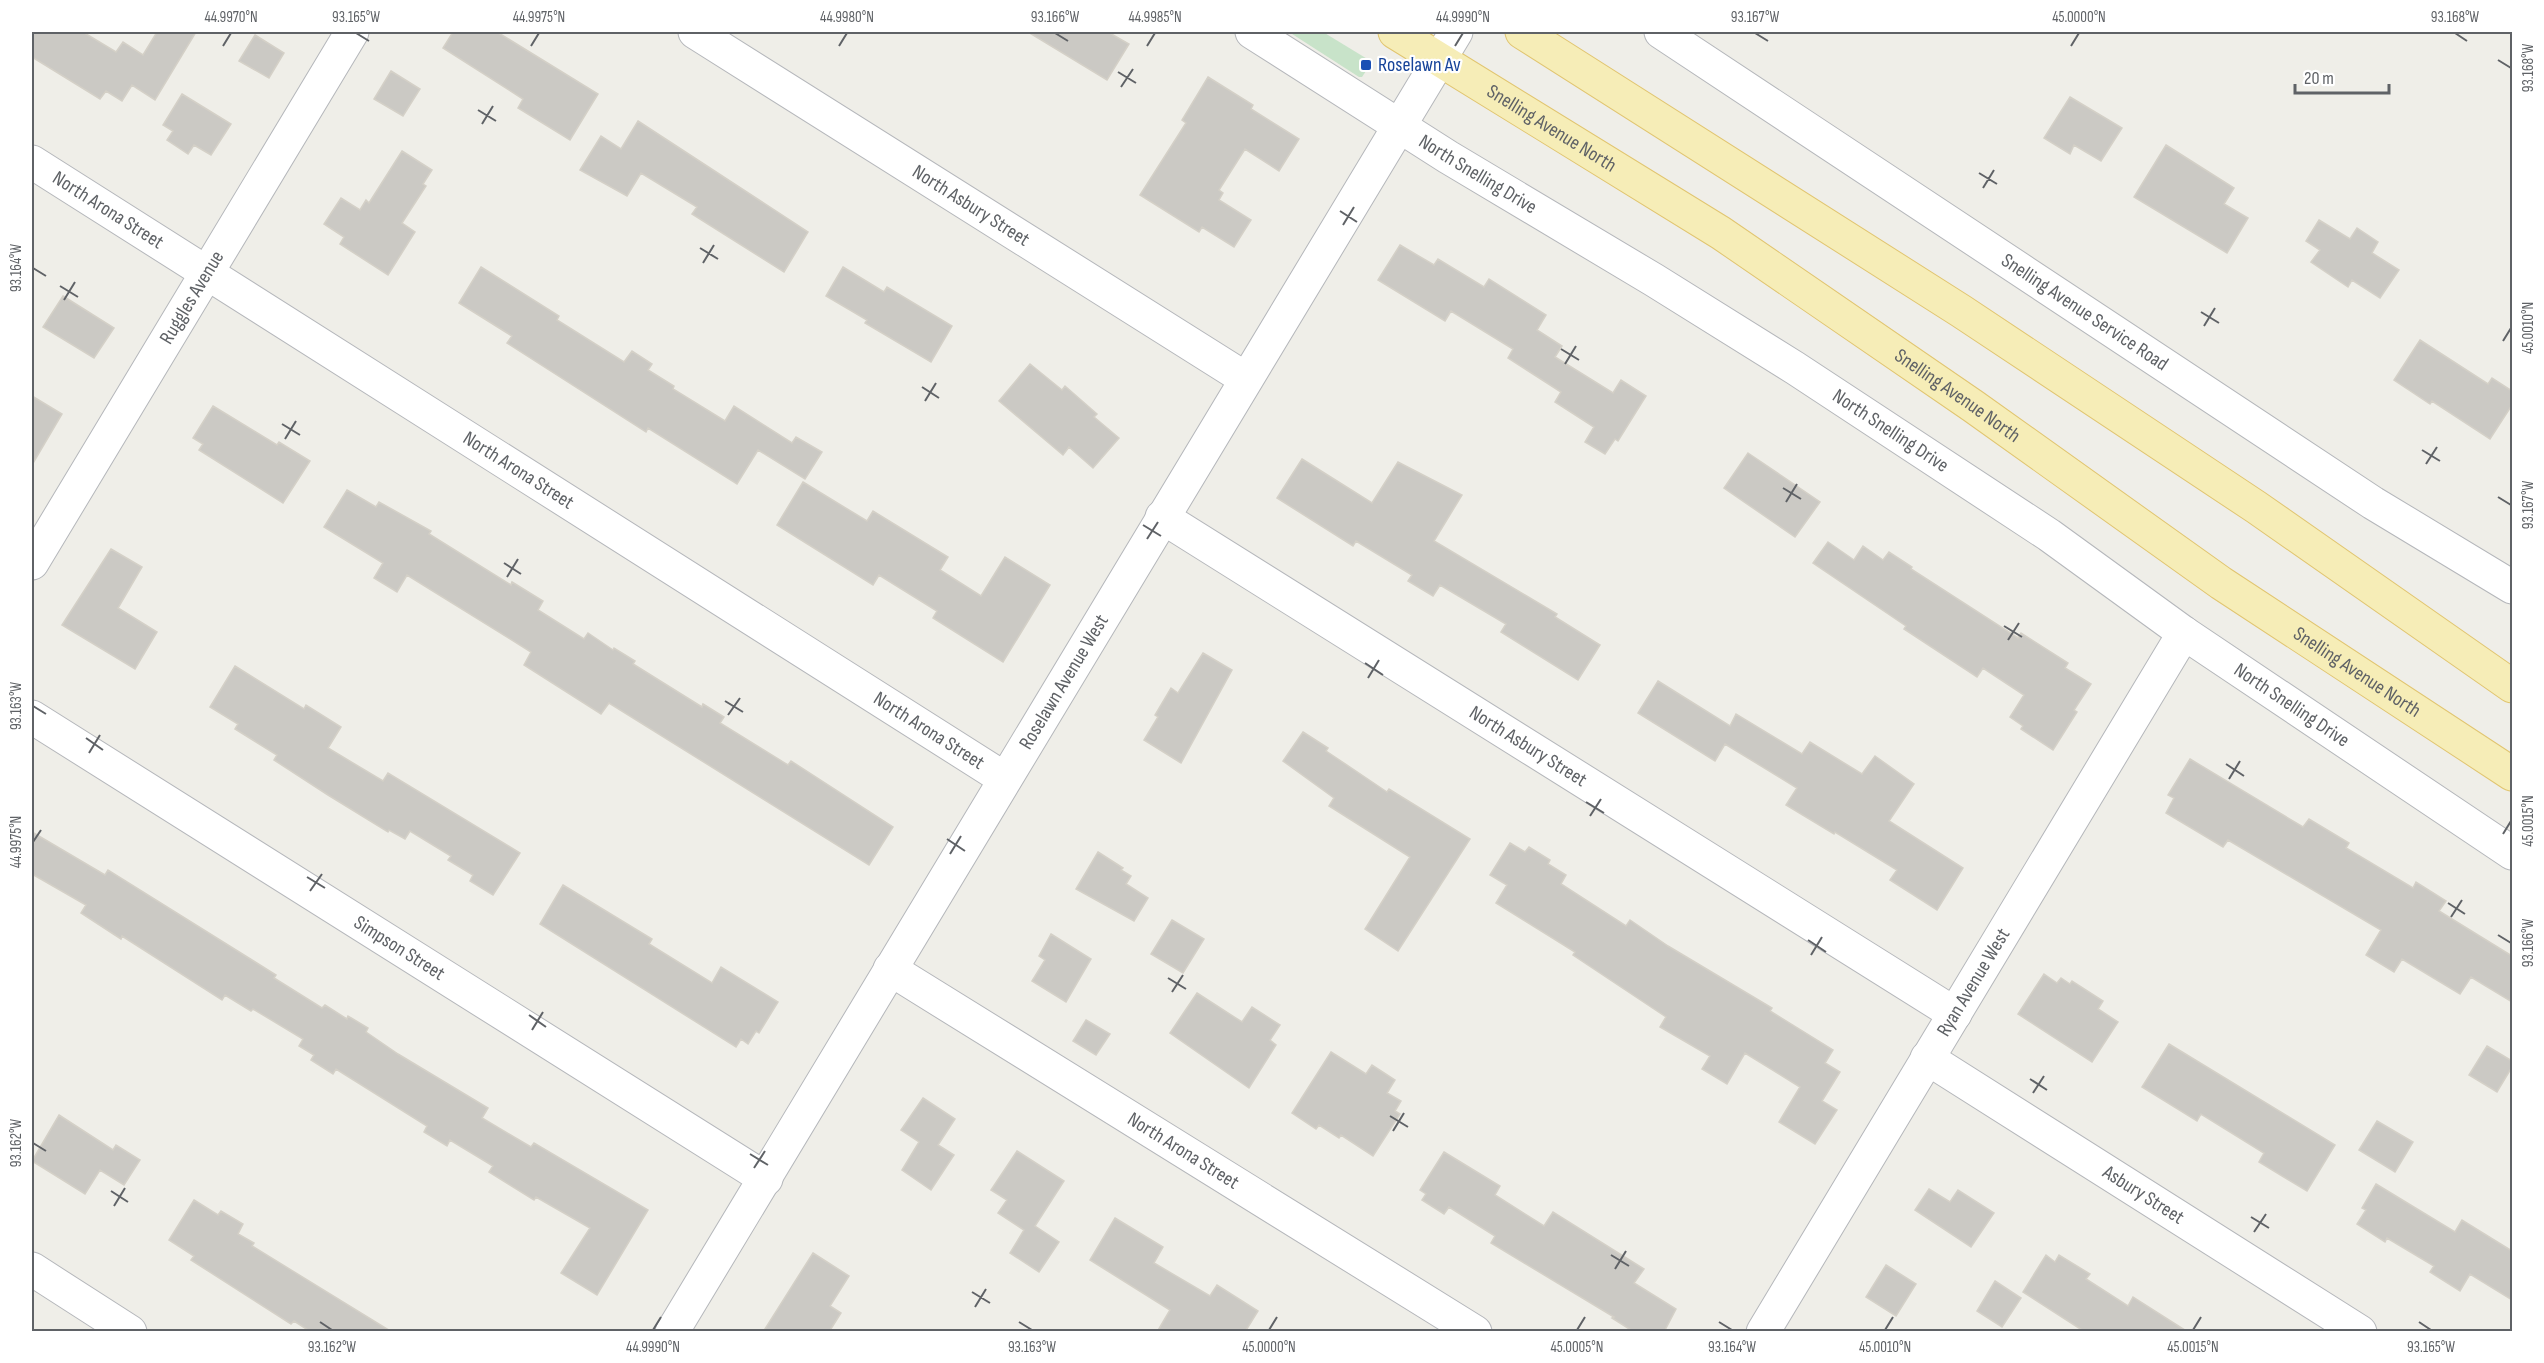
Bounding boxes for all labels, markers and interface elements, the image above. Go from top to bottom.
text: 44.9970°N [204,8,258,27]
text: 93.165°W [332,8,380,27]
text: 44.9975°N [513,8,565,27]
text: 44.9980°N [820,8,874,27]
text: 93.166°W [1031,8,1079,27]
text: 44.9985°N [1128,8,1182,27]
text: 44.9990°N [1436,8,1490,27]
text: 93.167°W [1731,8,1779,27]
text: 45.0000°N [2052,8,2106,27]
text: 93.168°W [2431,8,2479,27]
text: 93.168°W [2519,44,2538,92]
place label: Roselawn Av [1378,53,1461,77]
scale bar [2295,57,2390,95]
marker: Roselawn Av [1359,58,1373,72]
text: 20 m [2304,68,2334,89]
street label: Snelling Avenue North [1482,80,1621,178]
street label: North Snelling Drive [1414,129,1541,219]
street label: North Asbury Street [908,160,1034,252]
street label: North Arona Street [48,166,168,254]
text: 93.164°W [7,244,26,292]
street label: Ruggles Avenue [155,246,229,349]
street label: Snelling Avenue Service Road [1997,248,2173,376]
text: 45.0010°N [2519,302,2538,354]
street label: Snelling Avenue North [1890,344,2025,448]
street label: North Snelling Drive [1828,384,1953,478]
street label: North Arona Street [459,426,578,515]
text: 93.167°W [2519,481,2538,529]
street label: Roselawn Avenue West [1014,610,1114,754]
street label: Snelling Avenue North [2289,622,2425,723]
street label: North Snelling Drive [2229,658,2354,752]
text: 93.163°W [7,682,26,730]
street label: North Arona Street [869,687,989,775]
street label: North Asbury Street [1465,701,1591,792]
text: 45.0015°N [2519,795,2538,847]
text: 44.9975°N [7,816,26,868]
street label: Simpson Street [349,911,449,986]
text: 93.166°W [2519,919,2538,967]
street label: Ryan Avenue West [1932,924,2015,1041]
street label: North Arona Street [1123,1107,1243,1195]
text: 93.162°W [7,1119,26,1167]
street label: Asbury Street [2097,1160,2188,1230]
text: 93.162°W [308,1338,356,1357]
text: 44.9990°N [626,1338,680,1357]
text: 93.163°W [1008,1338,1056,1357]
text: 45.0000°N [1242,1338,1296,1357]
text: 45.0005°N [1551,1338,1603,1357]
text: 93.164°W [1708,1338,1756,1357]
text: 45.0010°N [1859,1338,1911,1357]
text: 45.0015°N [2167,1338,2219,1357]
text: 93.165°W [2407,1338,2455,1357]

